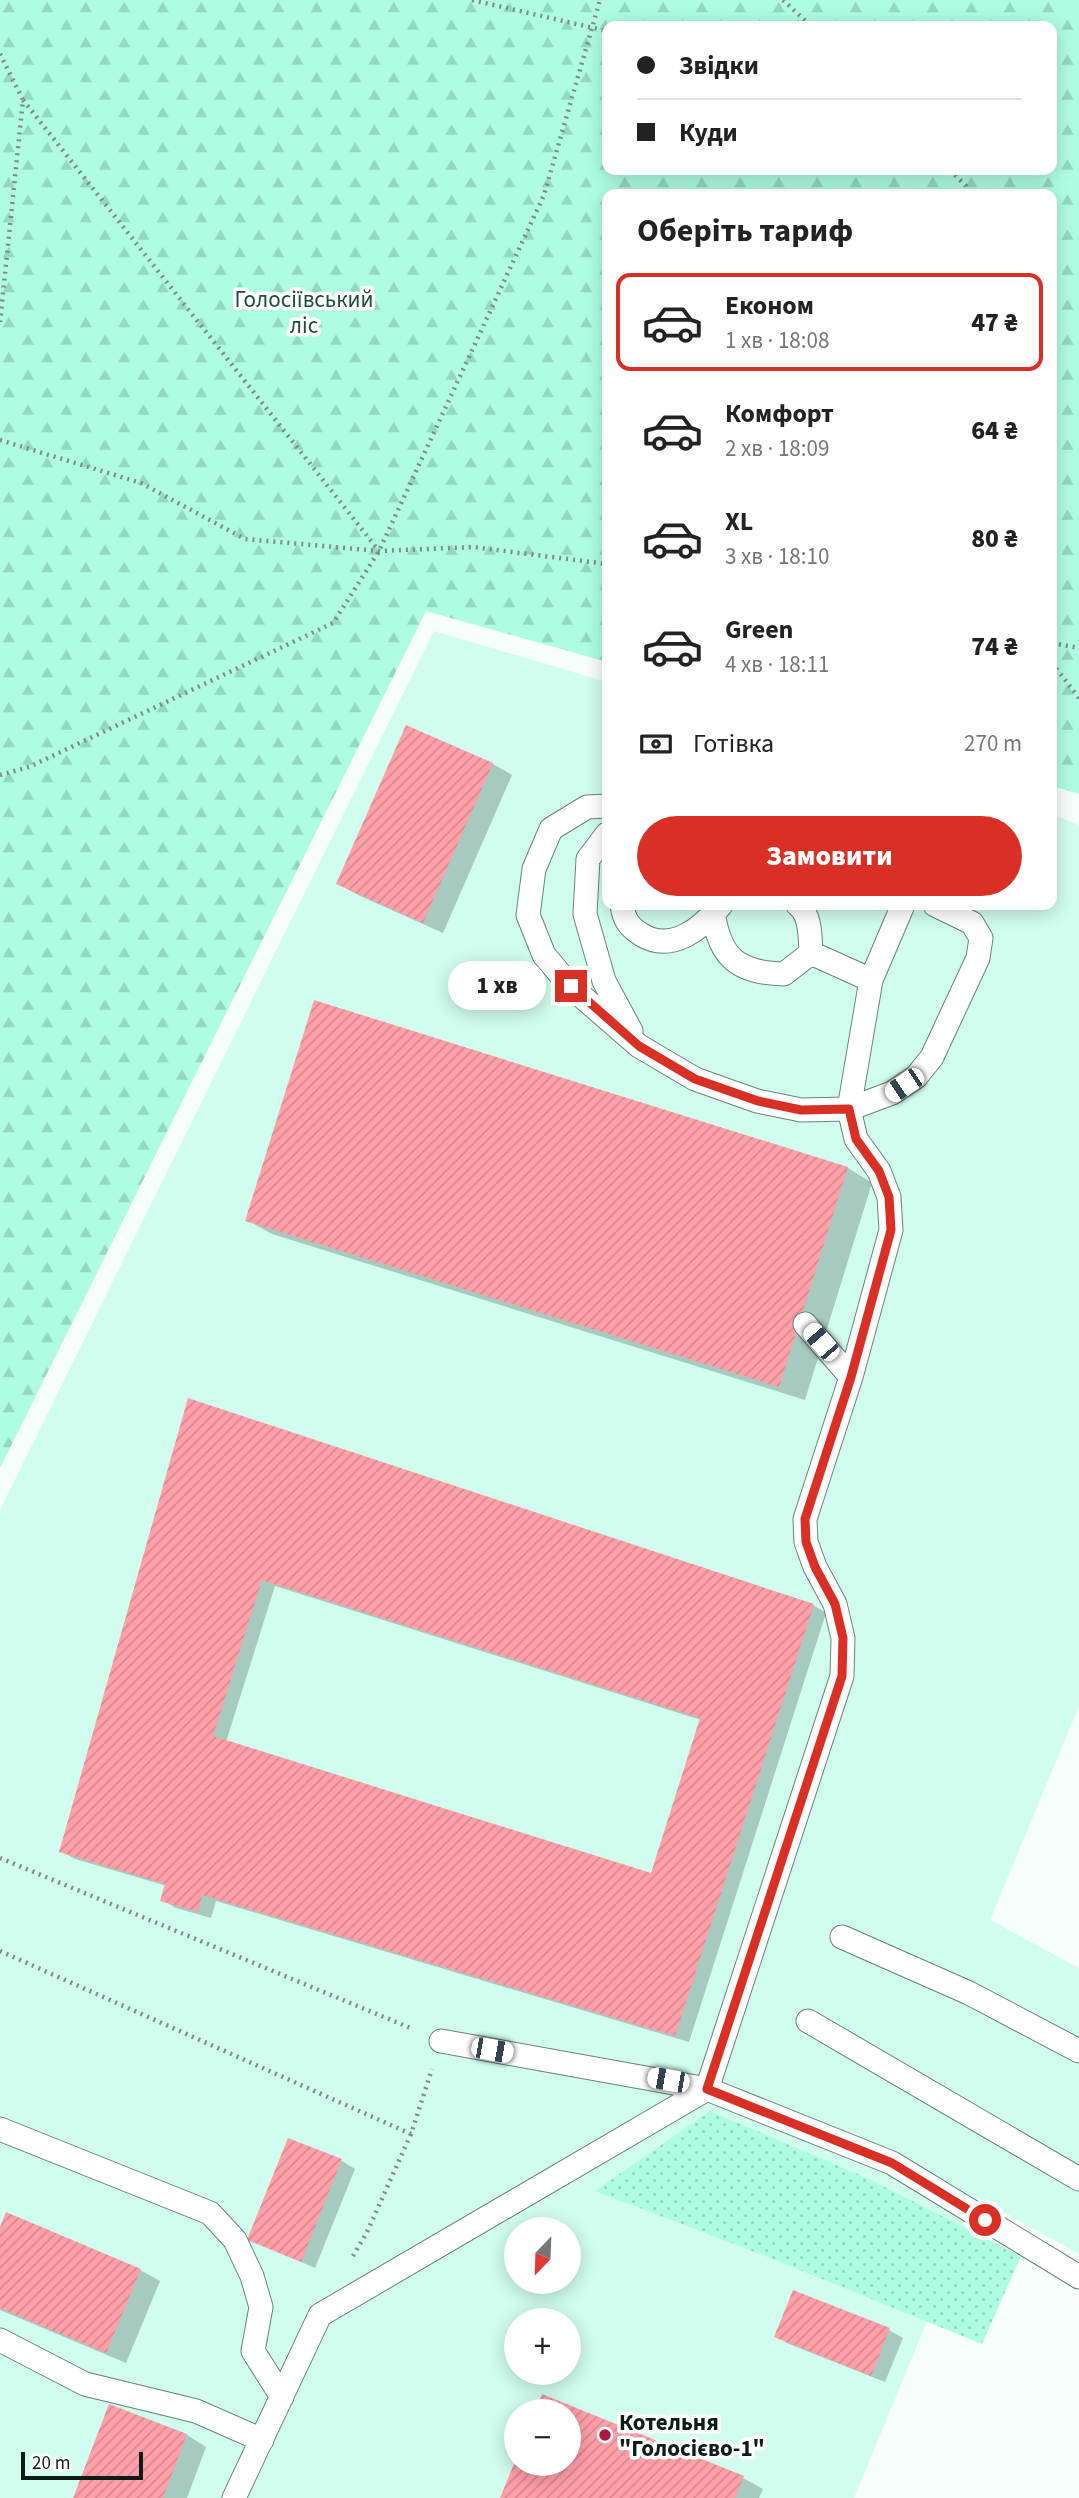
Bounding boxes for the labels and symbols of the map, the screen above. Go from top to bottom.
park label: Голосіївський ліс [234,283,374,342]
callout: 1 хв [448,962,546,1010]
route end [555,970,587,1002]
car [881,1065,928,1105]
car [800,1319,843,1365]
car [470,2036,515,2064]
car [646,2066,691,2094]
route start [969,2204,1001,2236]
north arrow [504,2217,581,2294]
place label: Котельня "Голосієво-1" [619,2406,765,2465]
marker: Котельня "Голосієво-1" [597,2427,613,2443]
scale bar [21,2449,144,2481]

